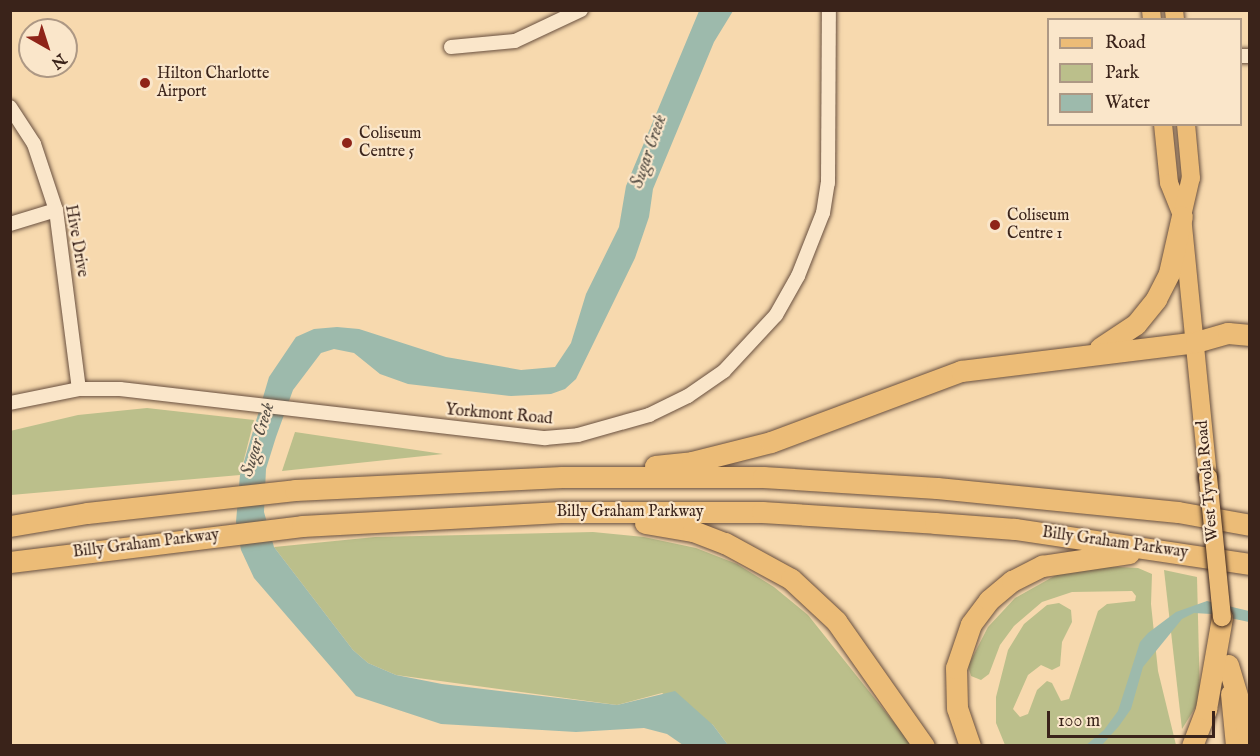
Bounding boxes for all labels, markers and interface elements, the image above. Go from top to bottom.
north arrow [18,18,78,78]
legend [1047,18,1242,126]
text: Road [1105,32,1146,55]
text: N [46,48,70,73]
text: Park [1105,62,1139,85]
place label: Hilton Charlotte Airport [157,64,269,102]
marker: Hilton Charlotte Airport [138,76,152,90]
text: Water [1105,92,1150,115]
water label: Sugar Creek [627,113,673,191]
place label: Coliseum Centre 5 [359,124,421,162]
marker: Coliseum Centre 5 [340,136,354,150]
street label: Hive Drive [60,203,92,279]
place label: Coliseum Centre 1 [1007,206,1069,244]
marker: Coliseum Centre 1 [988,218,1002,232]
water label: Sugar Creek [238,400,280,480]
street label: Yorkmont Road [445,401,553,429]
street label: West Tyvola Road [1193,420,1223,542]
street label: Billy Graham Parkway [556,502,704,522]
street label: Billy Graham Parkway [1041,523,1189,563]
street label: Billy Graham Parkway [72,526,220,562]
scale bar [1050,699,1218,737]
text: 100 m [1058,710,1100,733]

